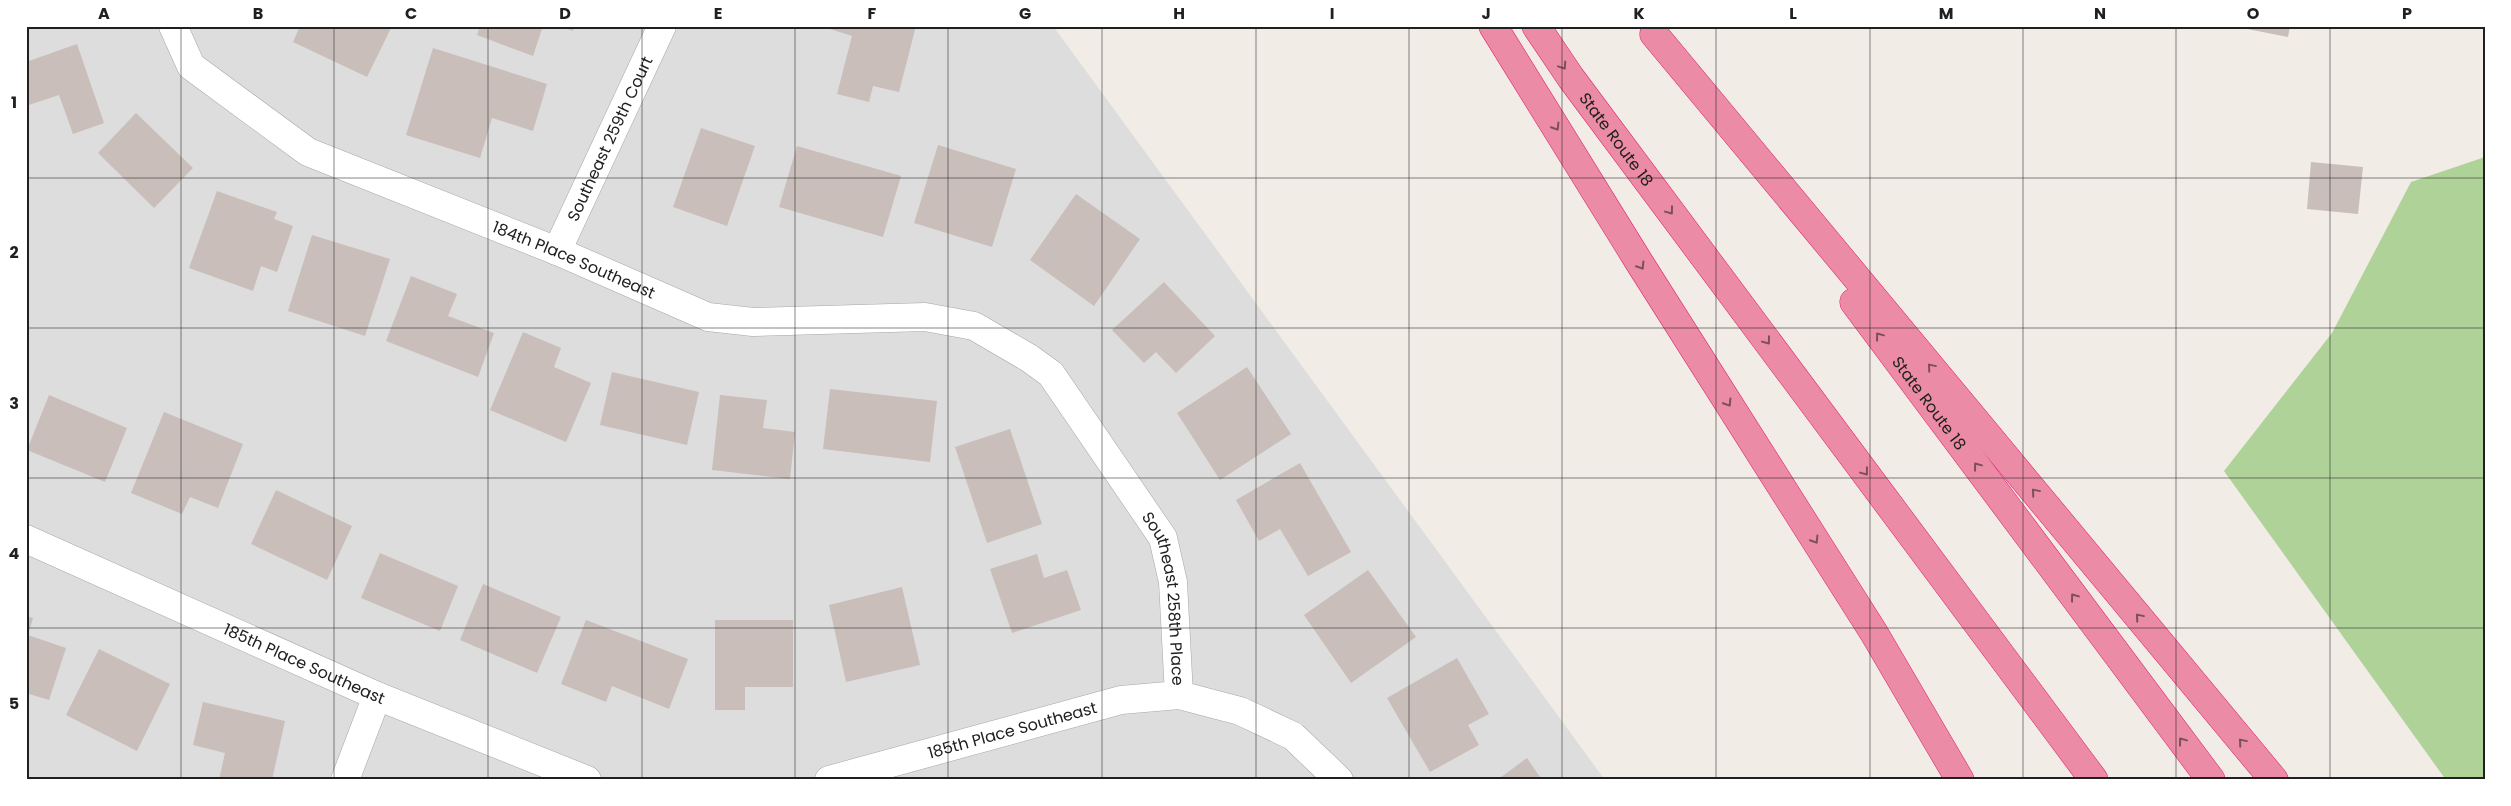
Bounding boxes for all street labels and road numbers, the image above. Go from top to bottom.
street label: Southeast 259th Court [561,52,658,225]
street label: State Route 18 [1574,88,1659,191]
street label: 184th Place Southeast [489,215,659,304]
street label: State Route 18 [1887,351,1972,455]
street label: Southeast 258th Place [1137,507,1190,686]
street label: 185th Place Southeast [220,617,389,710]
street label: 185th Place Southeast [925,696,1100,764]

